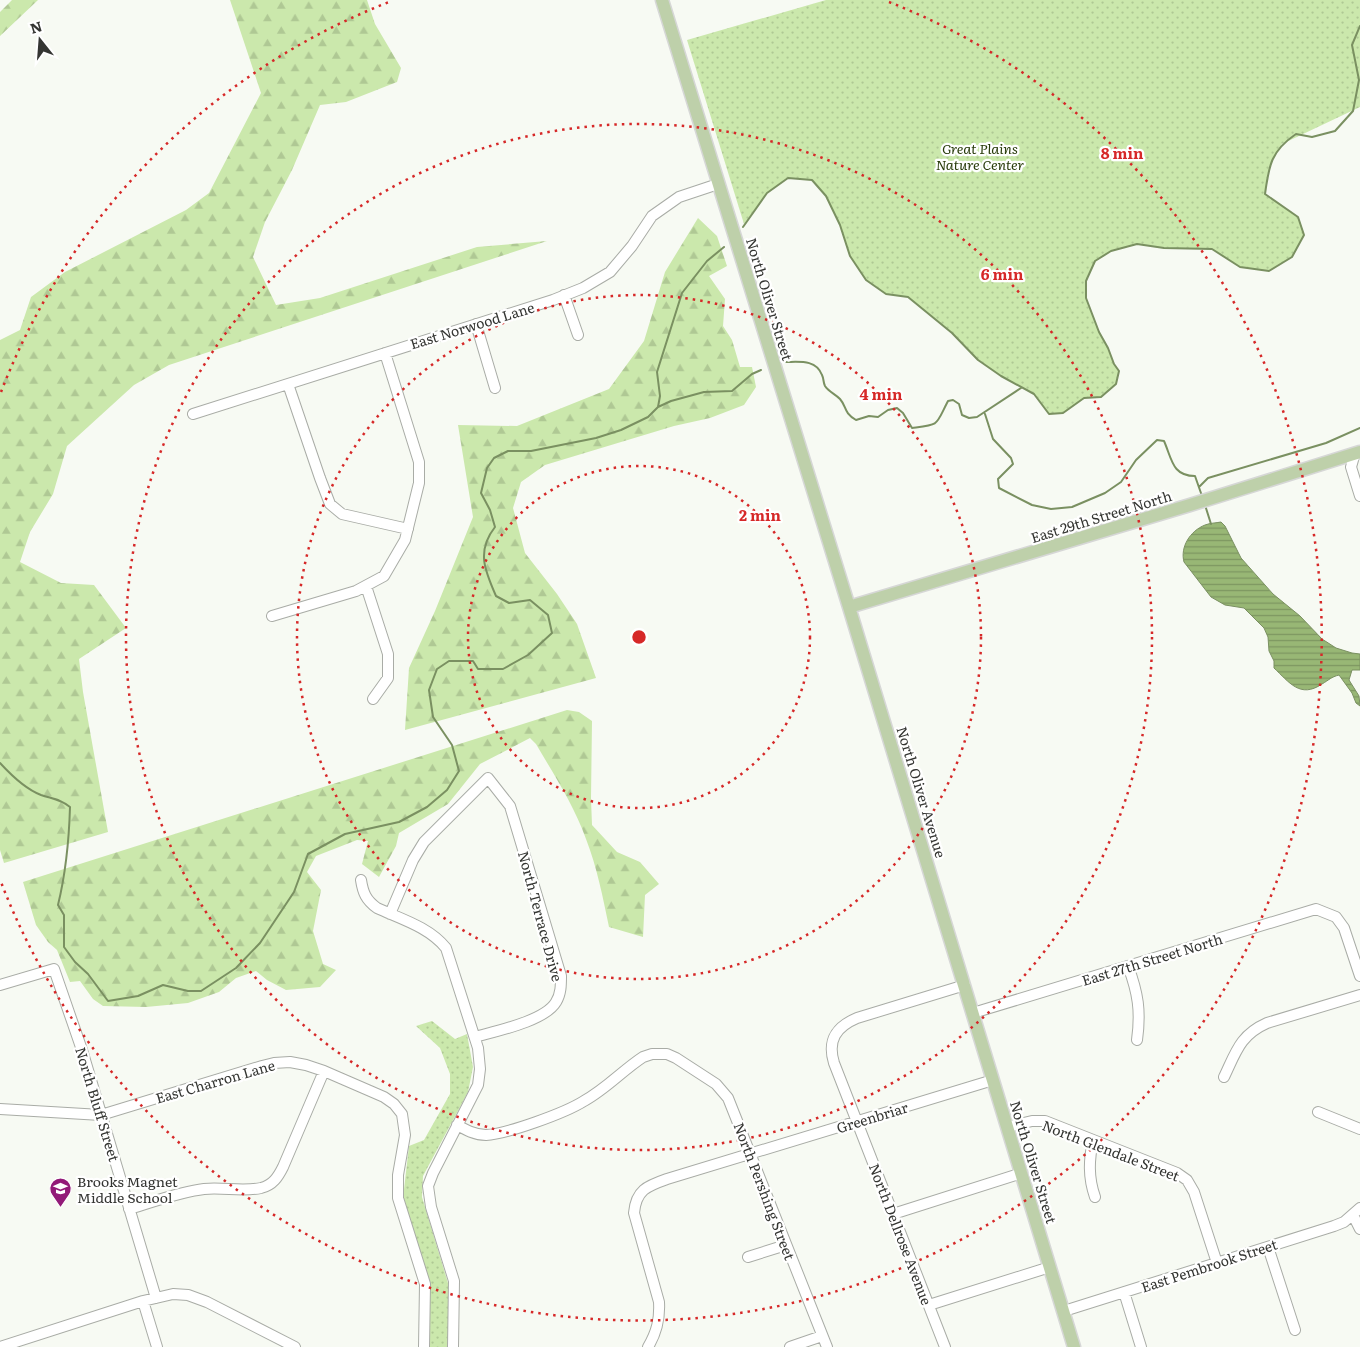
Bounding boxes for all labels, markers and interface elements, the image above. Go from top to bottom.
north arrow [15,15,65,65]
text: N [27,15,45,38]
park label: Great Plains Nature Center [936,138,1025,174]
text: 8 min [1101,141,1144,164]
street label: North Oliver Street [742,235,798,363]
text: 6 min [981,262,1024,285]
street label: East Norwood Lane [407,297,537,353]
text: 4 min [860,382,903,405]
street label: East 29th Street North [1028,485,1174,547]
text: 2 min [739,503,782,526]
centre of rings [630,628,648,646]
street label: North Oliver Avenue [892,724,952,860]
street label: North Terrace Drive [514,849,568,983]
street label: East 27th Street North [1079,928,1225,990]
street label: North Bluff Street [71,1044,125,1164]
street label: East Charron Lane [153,1054,277,1108]
street label: Greenbriar [834,1097,911,1137]
street label: North Oliver Street [1006,1098,1062,1226]
street label: North Glendale Street [1039,1115,1183,1186]
street label: North Pershing Street [730,1119,801,1263]
street label: North Dellrose Avenue [865,1160,937,1308]
place label: Brooks Magnet Middle School [77,1171,178,1207]
school or university icon: Brooks Magnet Middle School [49,1177,73,1208]
street label: East Pembrook Street [1138,1233,1280,1296]

